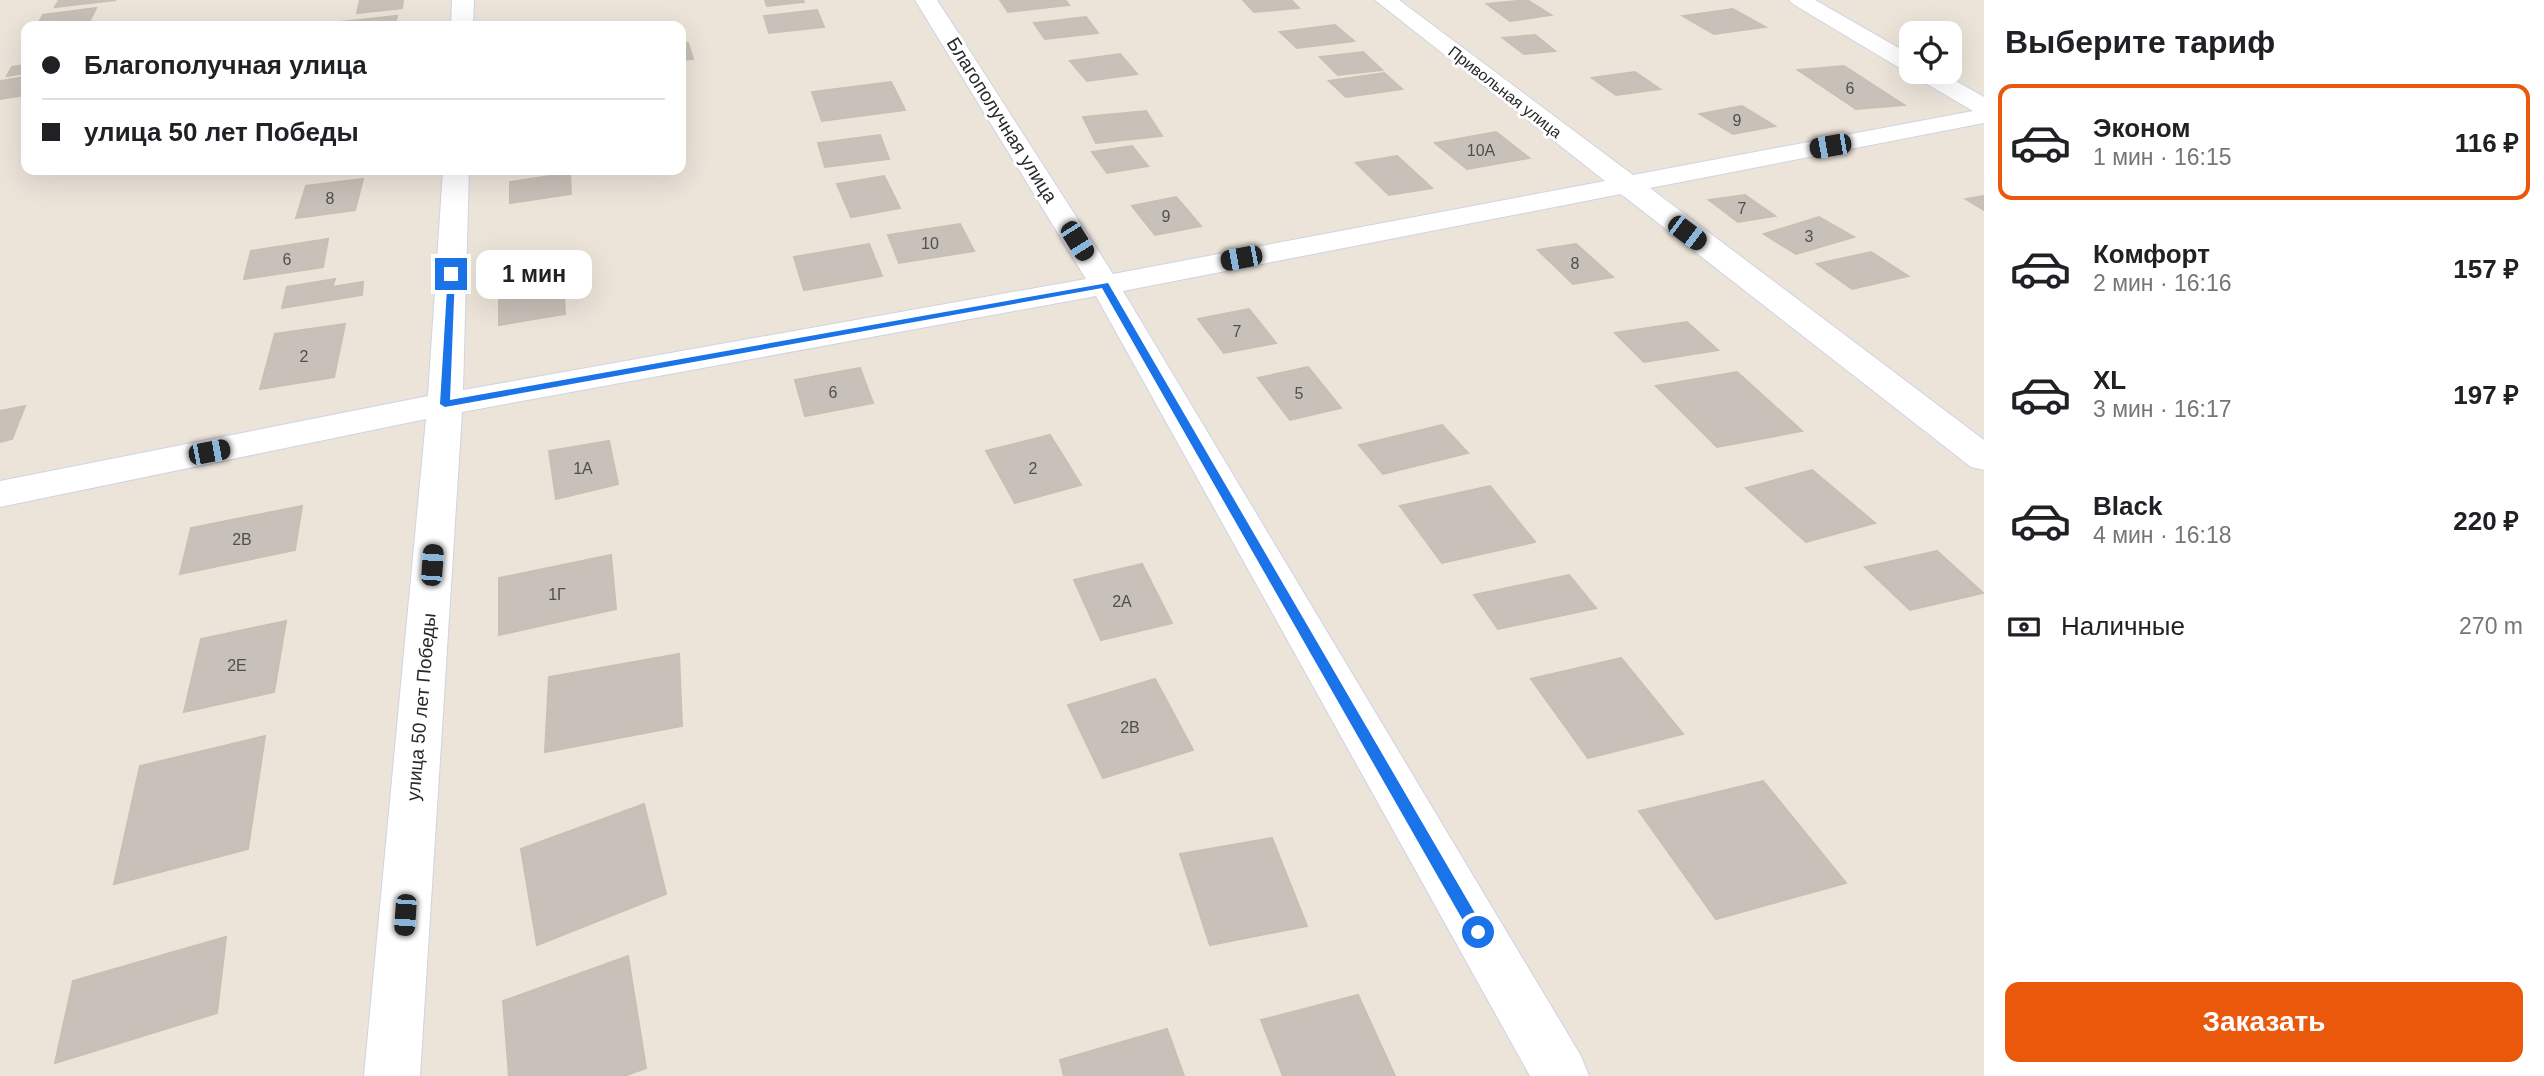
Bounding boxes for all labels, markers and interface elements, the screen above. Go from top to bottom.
map controls [1899,21,1962,84]
button: locate [1899,21,1962,84]
text: Выберите тариф [2005,24,2275,60]
street label: Благополучная улица [943,34,1062,207]
street label: Привольная улица [1445,43,1565,141]
text: Благополучная улица [84,50,367,80]
house number: 6 [1846,80,1855,97]
icon: car [2009,111,2072,174]
house number: 9 [1733,112,1742,129]
text: Эконом [2093,113,2191,143]
text: улица 50 лет Победы [84,117,359,147]
text: 116 ₽ [2455,128,2519,158]
car [1808,132,1853,160]
house number: 10А [1467,142,1496,159]
text: 1 мин · 16:15 [2093,144,2232,170]
house number: 8 [326,190,335,207]
house number: 7 [1738,200,1747,217]
house number: 9 [1162,208,1171,225]
car [1664,212,1711,254]
car [1057,218,1098,264]
house number: 3 [1805,228,1814,245]
house number: 10 [921,235,939,252]
icon: car [2009,237,2072,300]
text: Комфорт [2093,239,2210,269]
car [1219,244,1264,272]
callout: 1 мин [476,250,591,298]
house number: 6 [283,251,292,268]
text: 157 ₽ [2453,254,2519,284]
house number: 8 [1571,255,1580,272]
route end [435,258,467,290]
text: 1 мин [502,261,566,287]
text: 2 мин · 16:16 [2093,270,2232,296]
house number: 7 [1233,323,1242,340]
house number: 2 [300,348,309,365]
icon: car [2009,363,2072,426]
text: XL [2093,365,2126,395]
text: 197 ₽ [2453,380,2519,410]
house number: 6 [829,384,838,401]
house number: 5 [1295,385,1304,402]
text: 3 мин · 16:17 [2093,396,2232,422]
car [187,438,232,466]
house number: 1А [573,460,593,477]
house number: 2 [1029,460,1038,477]
icon: car [2009,489,2072,552]
text: Black [2093,491,2162,521]
text: 220 ₽ [2453,506,2519,536]
text: 4 мин · 16:18 [2093,522,2232,548]
house number: 2В [232,531,252,548]
car [421,543,444,587]
house number: 1Г [548,586,566,603]
house number: 2А [1112,593,1132,610]
icon: cash [2005,608,2043,646]
text: Наличные [2061,611,2185,641]
street label: улица 50 лет Победы [402,612,440,802]
text: 270 m [2459,613,2523,639]
house number: 2Е [227,657,247,674]
house number: 2В [1120,719,1140,736]
car [394,893,417,937]
route start [1462,916,1494,948]
button: Заказать [2005,982,2523,1062]

